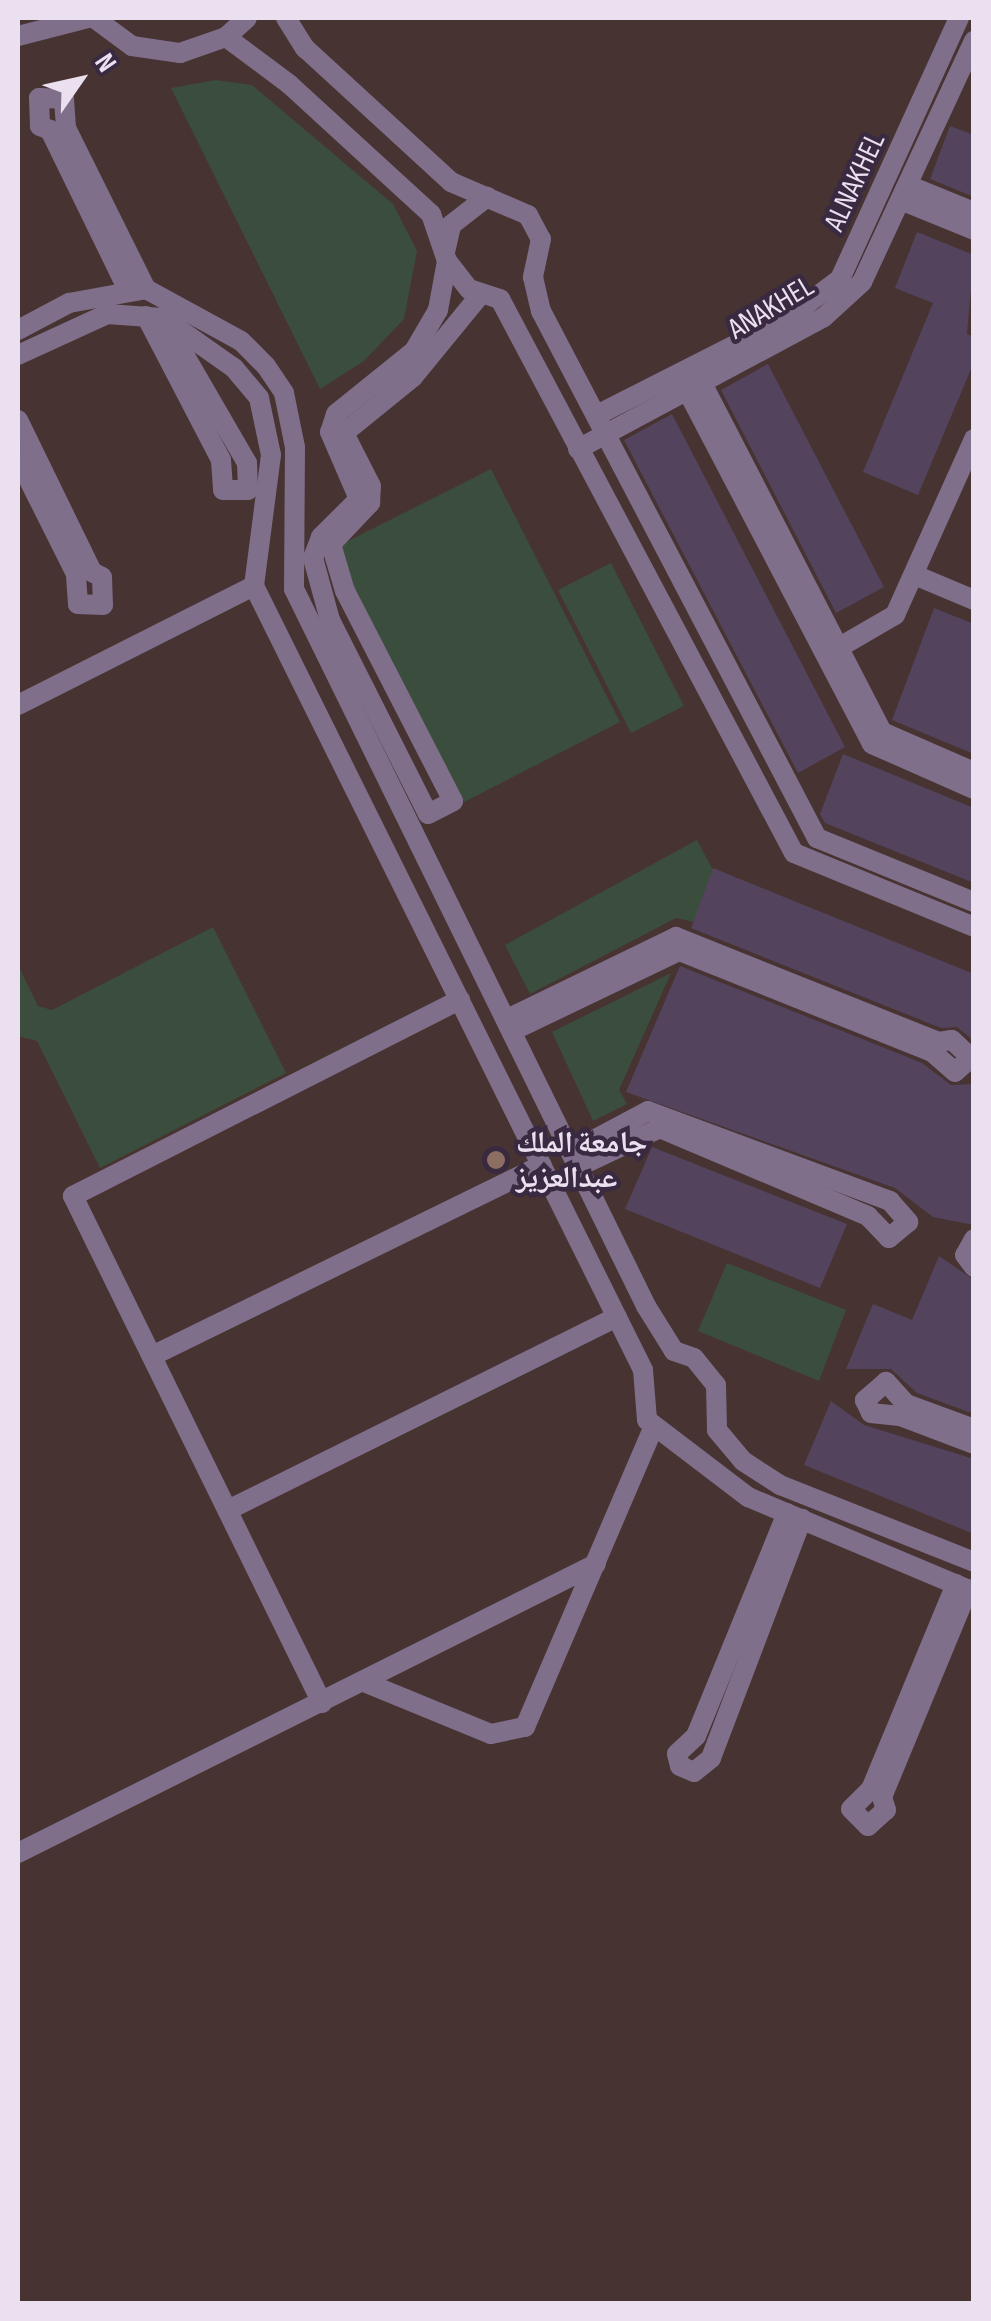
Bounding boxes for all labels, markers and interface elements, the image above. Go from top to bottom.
north arrow [30,30,130,130]
text: N [87,48,123,78]
street label: ALNAKHEL [817,127,893,237]
street label: ANAKHEL [722,269,820,347]
place label: جامعة الملك عبدالعزيز [516,1125,648,1196]
marker: جامعة الملك عبدالعزيز [485,1149,507,1171]

